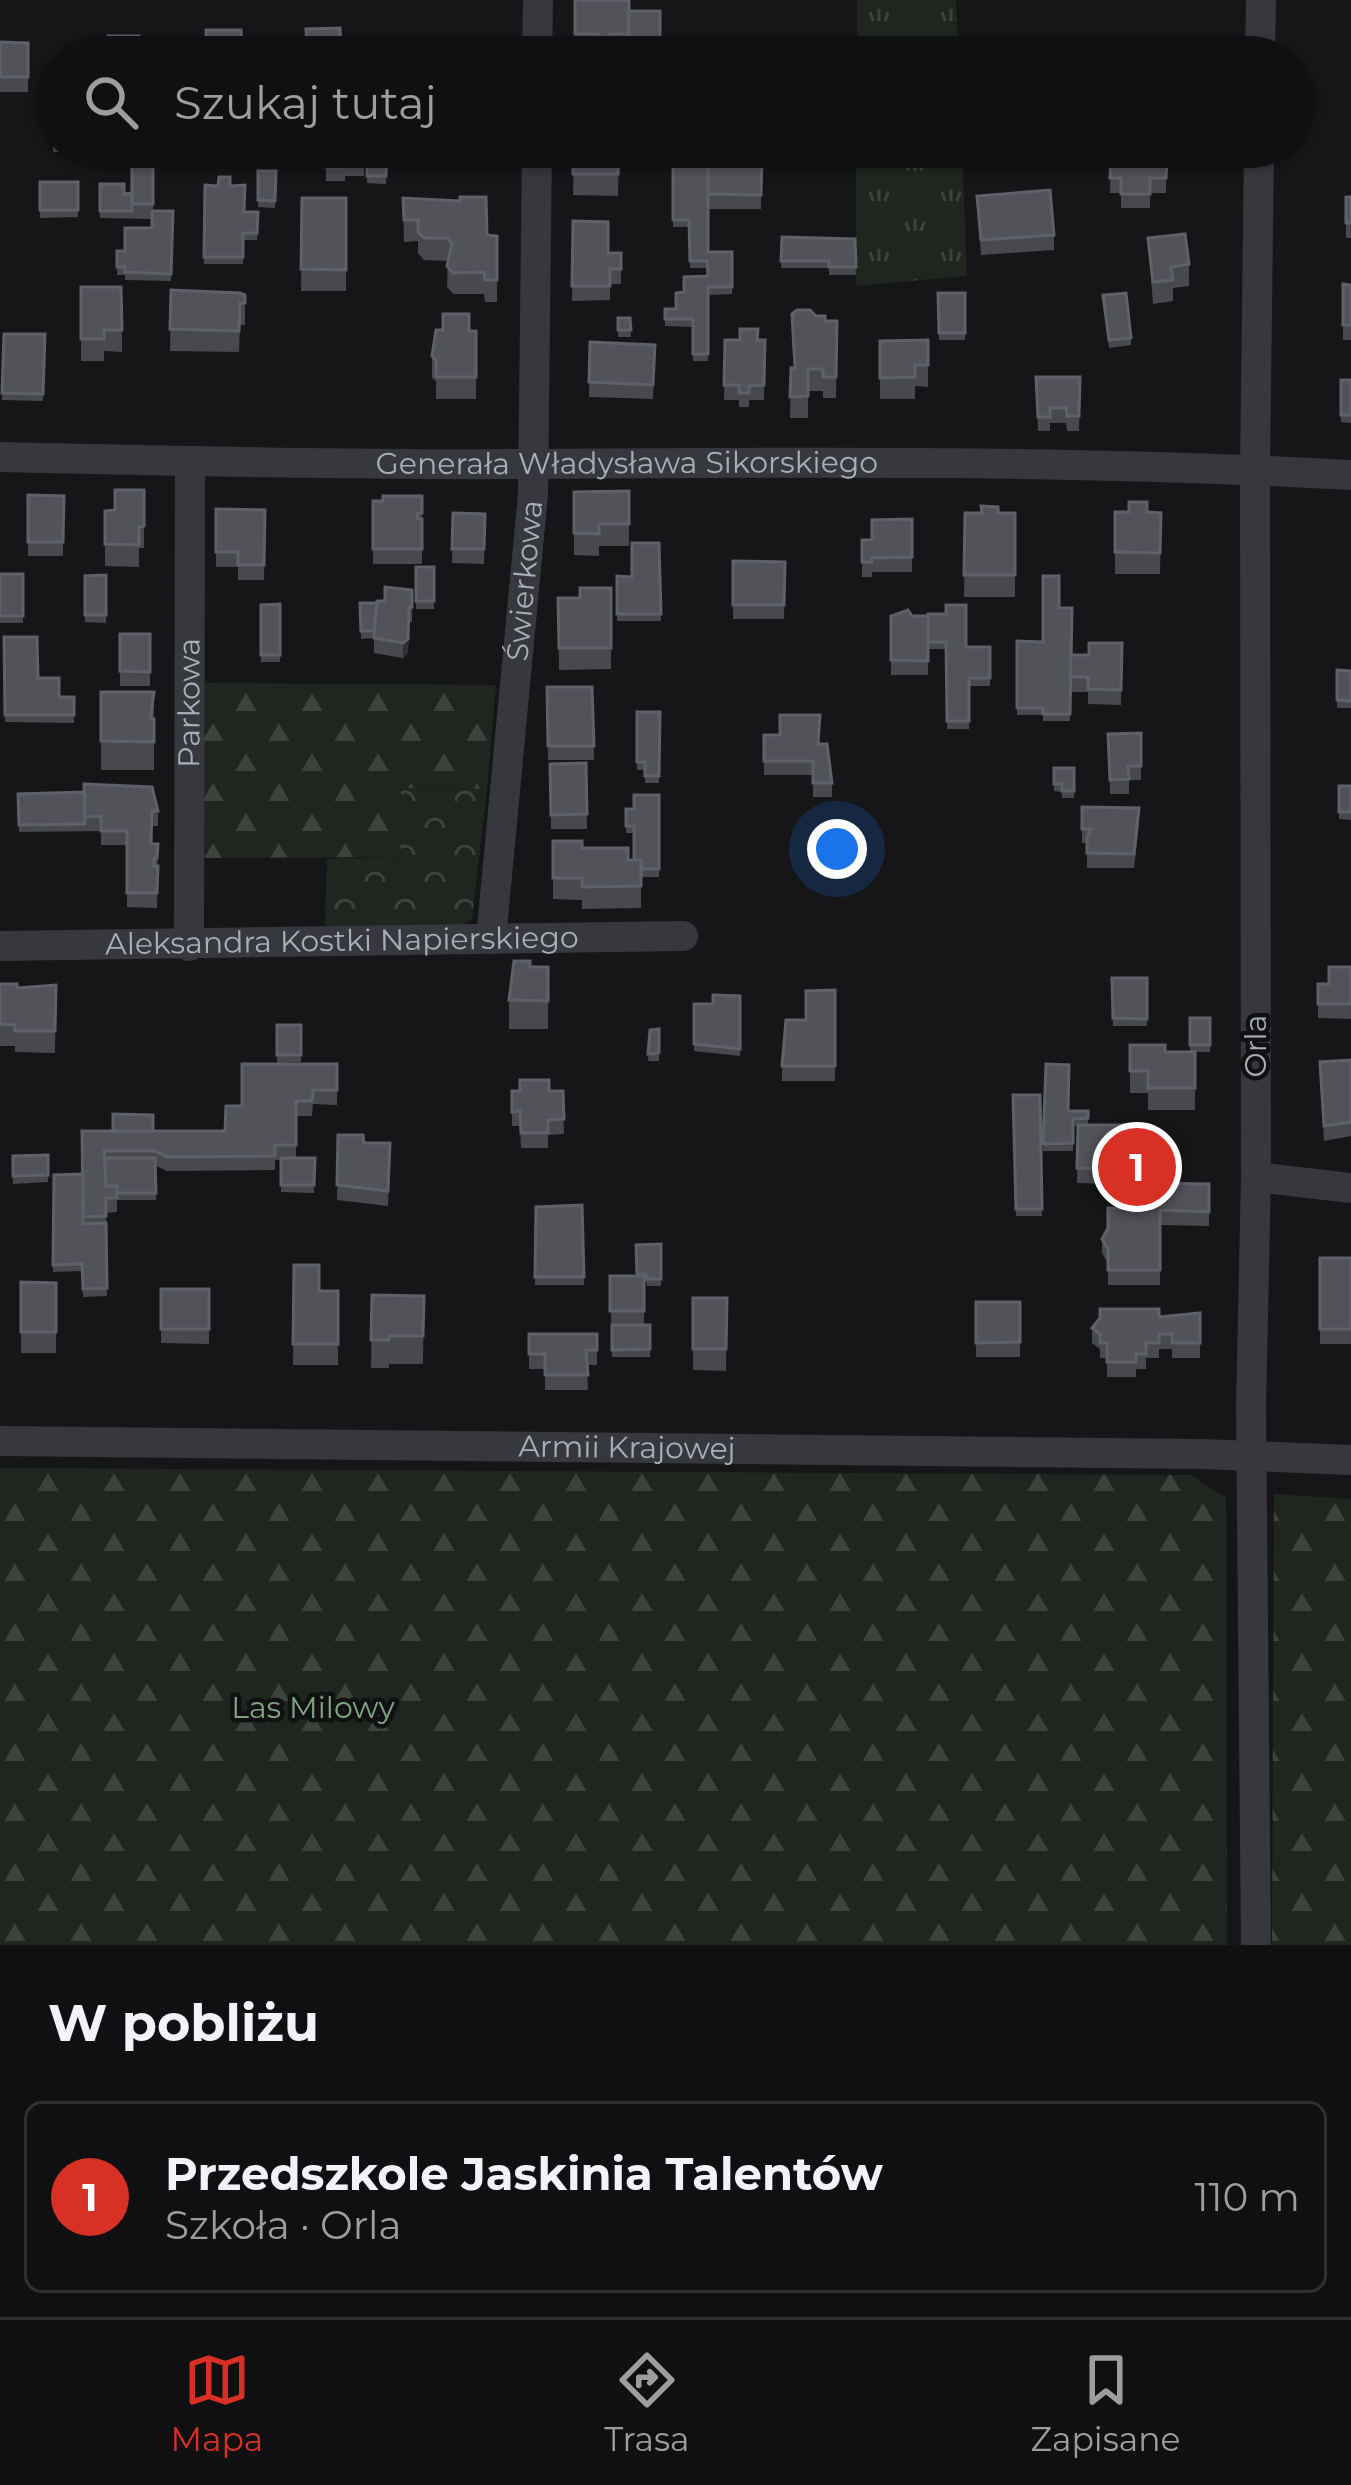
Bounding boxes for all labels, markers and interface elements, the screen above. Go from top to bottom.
search box [36,36,1315,168]
icon: search [78,69,144,135]
text: Szukaj tutaj [174,75,437,130]
street label: Generała Władysława Sikorskiego [376,444,878,482]
street label: Świerkowa [498,498,550,663]
street label: Parkowa [170,638,208,768]
your location [807,819,867,879]
street label: Aleksandra Kostki Napierskiego [105,919,579,962]
street label: Orla [1237,1015,1274,1077]
pin: 1 [1098,1122,1176,1212]
street label: Armii Krajowej [518,1428,736,1467]
park label: Las Milowy [231,1689,395,1726]
text: W pobliżu [48,1992,319,2054]
text: Przedszkole Jaskinia Talentów [165,2146,883,2201]
text: 1 [82,2173,98,2221]
text: 110 m [1194,2173,1300,2221]
text: Szkoła · Orla [165,2201,402,2249]
tab: Mapa [170,2347,263,2459]
tab: Trasa [604,2347,690,2459]
tab: Zapisane [1030,2347,1181,2459]

